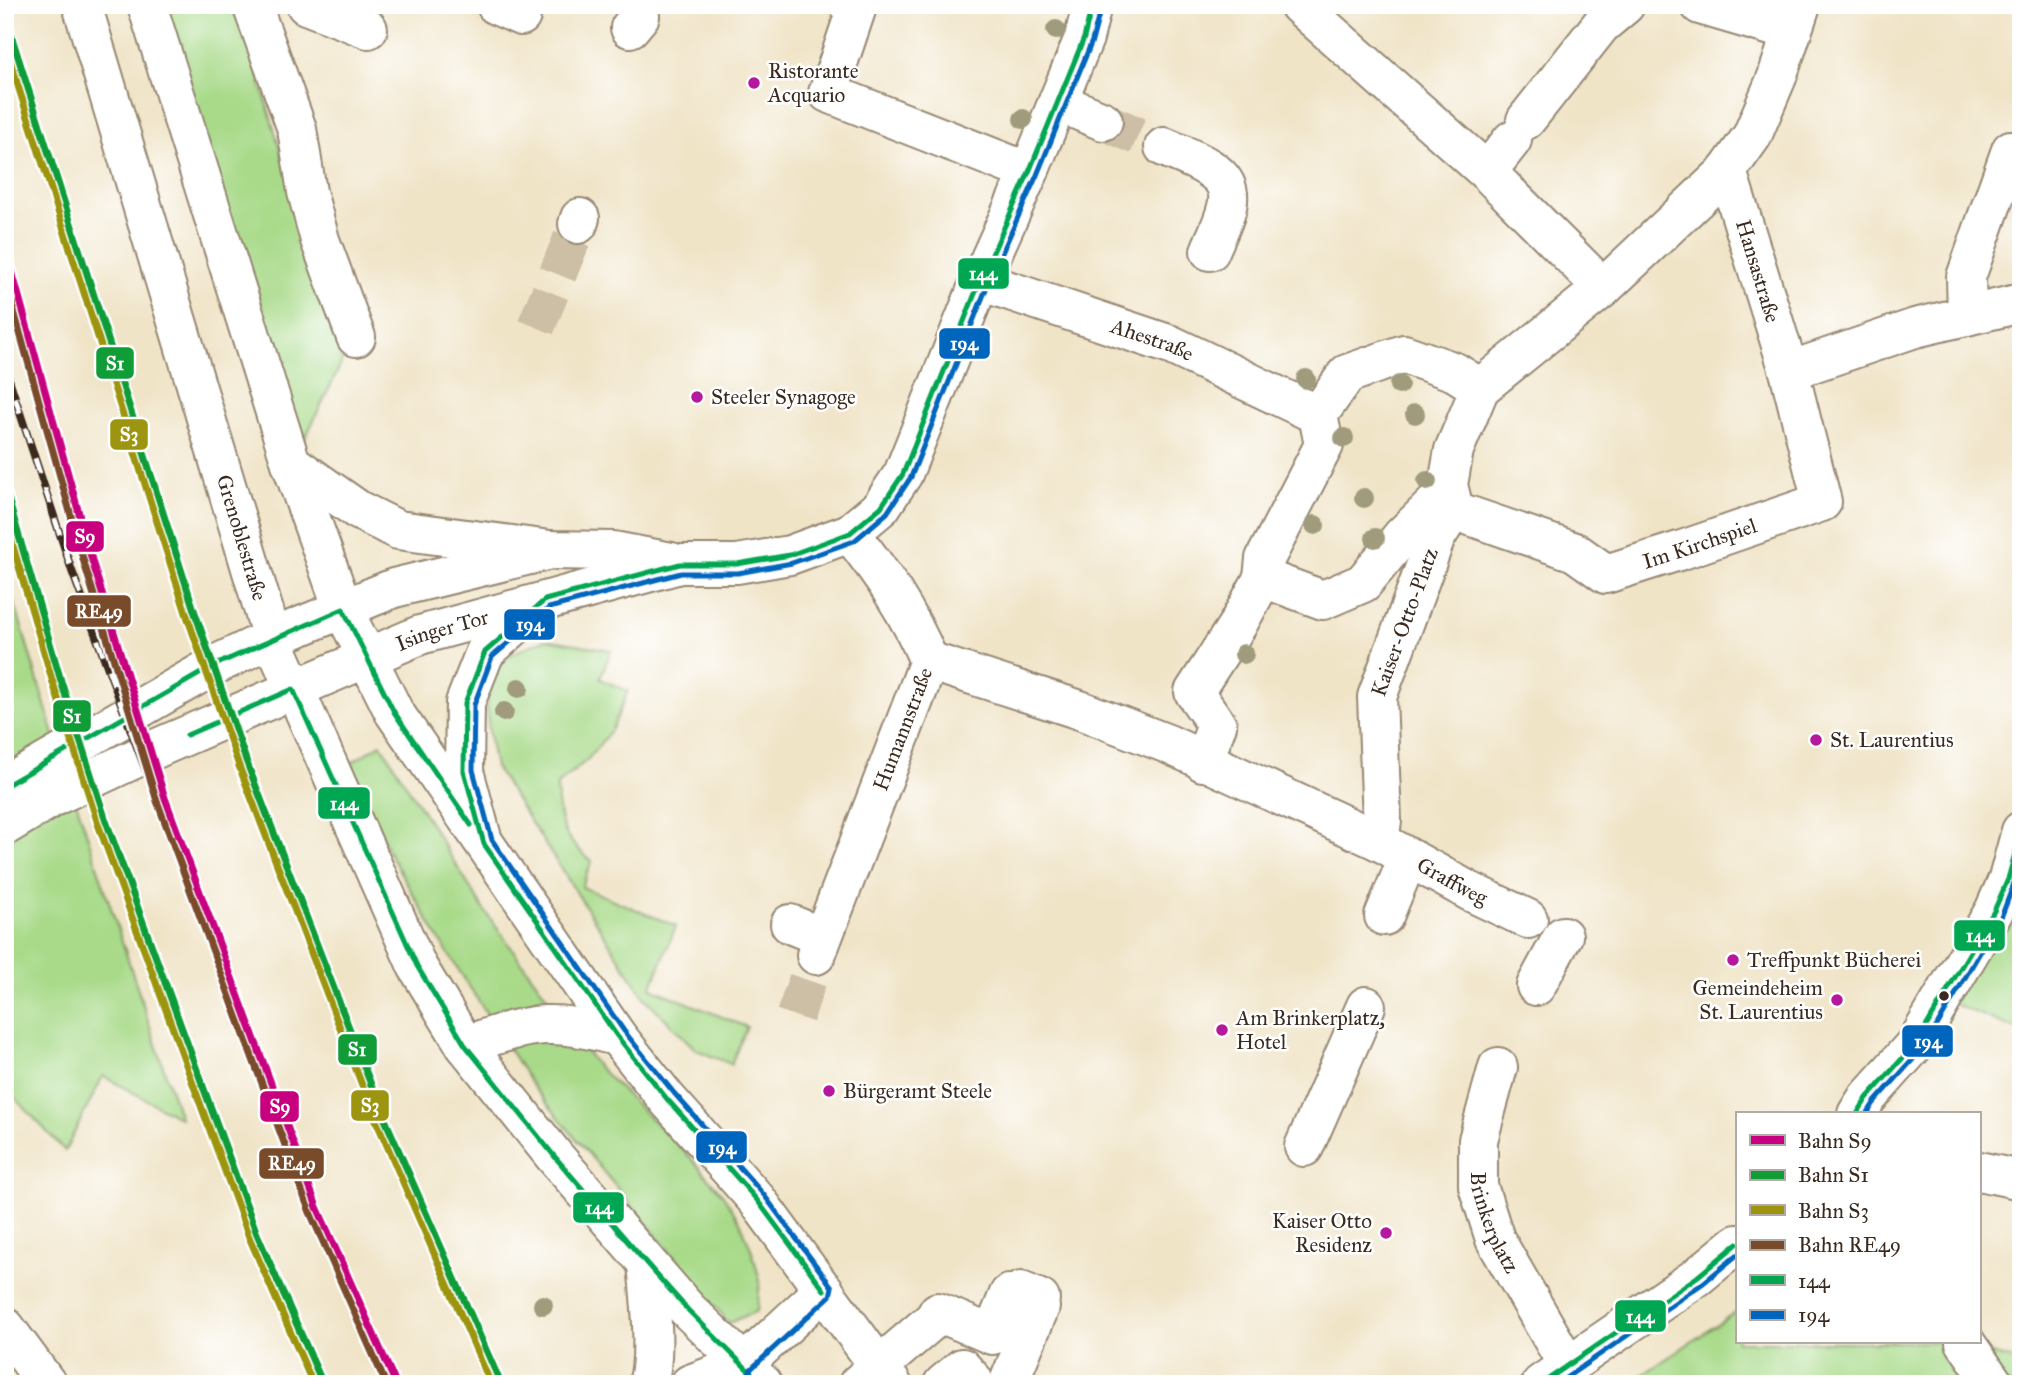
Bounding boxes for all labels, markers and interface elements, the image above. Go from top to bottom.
place label: Ristorante Acquario [767,58,859,108]
marker: Ristorante Acquario [746,75,762,91]
street label: Hansastraße [1730,216,1786,326]
line badge: 144 [957,257,1010,290]
text: 144 [969,262,999,286]
street label: Ahestraße [1107,313,1198,367]
line badge: 194 [938,327,991,360]
text: 194 [950,332,979,356]
line badge: S1 [95,346,135,380]
text: S1 [106,352,125,375]
place label: Steeler Synagoge [711,384,856,410]
marker: Steeler Synagoge [689,389,705,405]
line badge: S3 [109,418,149,451]
text: S3 [120,423,138,447]
street label: Grenoblestraße [211,472,273,604]
street label: Im Kirchspiel [1639,512,1760,575]
line badge: S9 [65,520,105,553]
text: S9 [74,525,96,549]
street label: Kaiser-Otto-Platz [1365,544,1444,700]
line badge: RE49 [66,594,132,628]
text: RE49 [75,600,123,624]
street label: Isinger Tor [392,604,492,657]
line badge: 194 [503,608,556,641]
text: 194 [516,613,545,637]
street label: Humannstraße [867,664,938,794]
line badge: S1 [52,699,92,733]
text: S1 [63,705,82,728]
place label: St. Laurentius [1830,727,1954,753]
marker: St. Laurentius [1808,732,1824,748]
line badge: 144 [317,786,371,820]
text: 144 [330,792,360,816]
street label: Graffweg [1412,852,1492,911]
line badge: 144 [1953,919,2006,952]
text: 144 [1966,924,1996,948]
place label: Treffpunkt Bücherei [1747,947,1921,973]
marker: Treffpunkt Bücherei [1725,952,1741,968]
place label: Gemeindeheim St. Laurentius [1692,975,1823,1025]
unlabelled marker [1937,989,1951,1003]
marker: Gemeindeheim St. Laurentius [1829,992,1845,1008]
place label: Am Brinkerplatz, Hotel [1235,1005,1385,1055]
marker: Am Brinkerplatz, Hotel [1214,1022,1230,1038]
line badge: 194 [1901,1024,1954,1058]
text: 194 [1914,1030,1943,1054]
line badge: S1 [337,1033,378,1066]
text: S1 [348,1038,367,1061]
place label: Bürgeramt Steele [843,1078,992,1104]
marker: Bürgeramt Steele [821,1083,837,1099]
line badge: S3 [350,1089,390,1122]
line badge: S9 [259,1090,300,1123]
text: S3 [361,1094,379,1118]
text: S9 [269,1095,291,1119]
legend [1736,1112,1980,1344]
text: Bahn S9 [1798,1128,1872,1154]
line badge: 194 [695,1130,748,1164]
text: 194 [708,1136,737,1160]
line badge: RE49 [258,1147,325,1180]
text: RE49 [268,1152,316,1176]
text: Bahn S1 [1798,1162,1869,1188]
street label: Brinkerplatz [1465,1172,1525,1278]
line badge: 144 [572,1191,625,1224]
text: 144 [585,1196,615,1220]
text: Bahn S3 [1798,1198,1869,1224]
place label: Kaiser Otto Residenz [1272,1208,1372,1258]
marker: Kaiser Otto Residenz [1378,1225,1394,1241]
text: Bahn RE49 [1798,1232,1901,1258]
text: 144 [1798,1268,1831,1294]
line badge: 144 [1614,1299,1667,1333]
text: 194 [1798,1302,1830,1328]
text: 144 [1626,1305,1656,1329]

